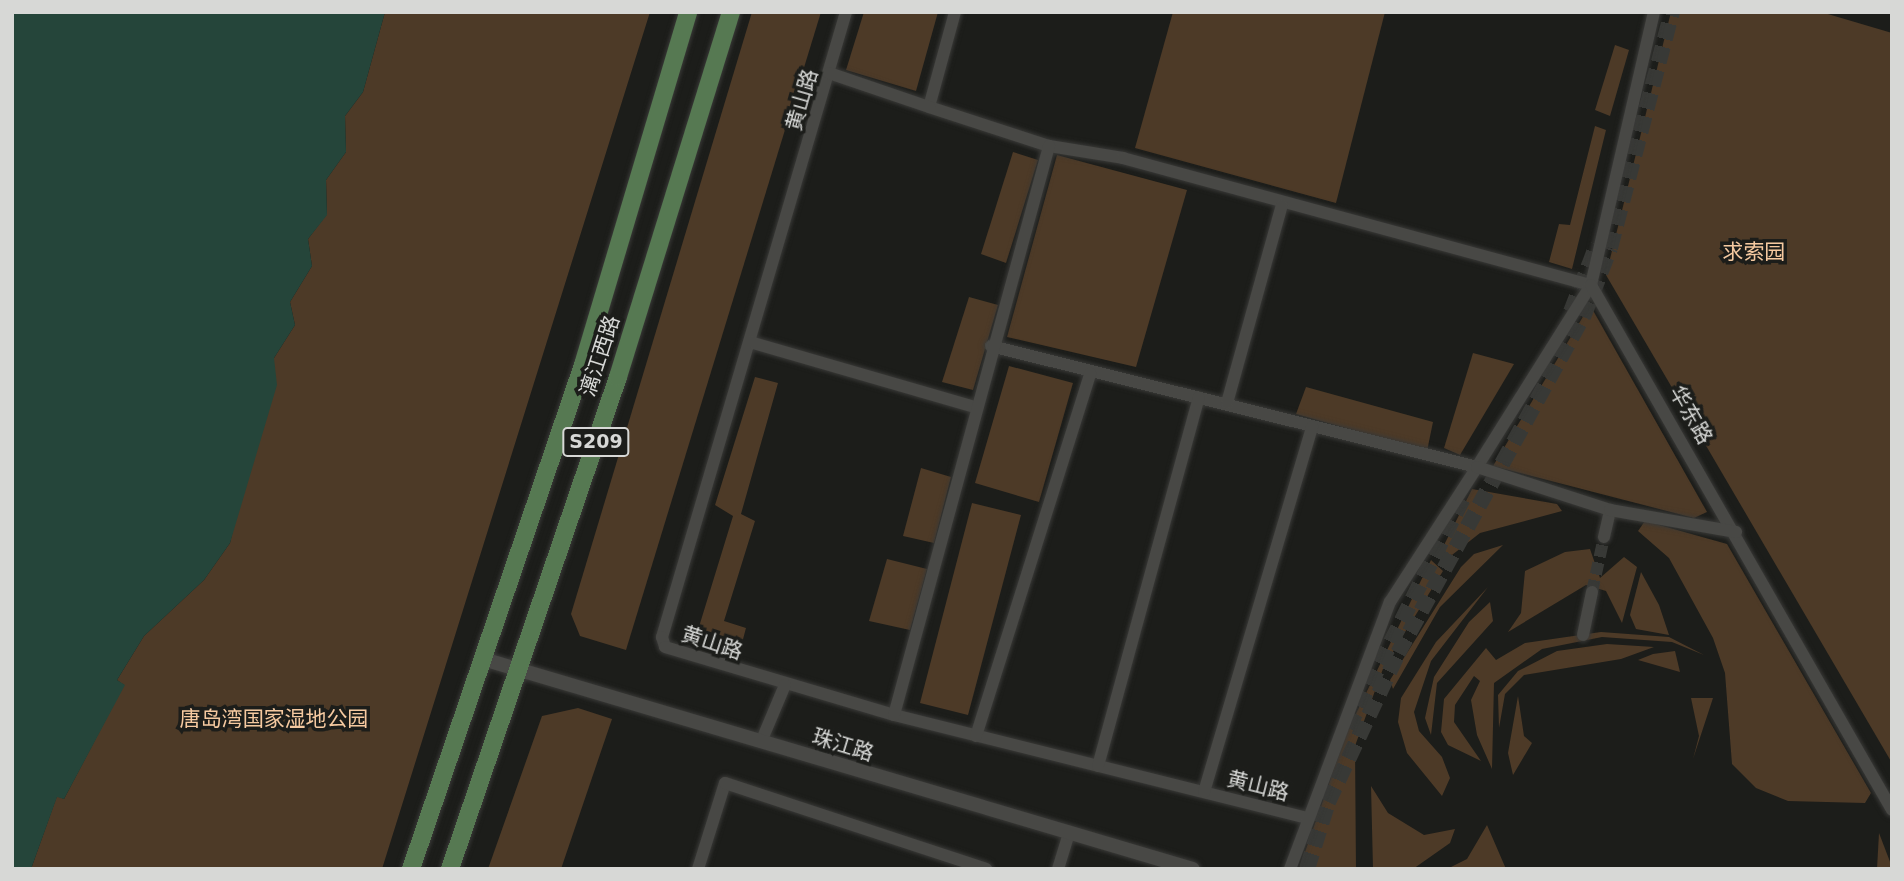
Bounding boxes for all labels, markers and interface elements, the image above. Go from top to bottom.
street label: 黄山路 [781,66,823,134]
park label: 求索园 [1723,239,1785,265]
street label: 漓江西路 [575,312,625,400]
street label: 华东路 [1664,381,1718,449]
road number: S209 [561,426,631,458]
street label: 黄山路 [678,621,746,665]
park label: 唐岛湾国家湿地公园 [180,706,368,732]
street label: 珠江路 [809,724,877,766]
street label: 黄山路 [1224,766,1292,806]

